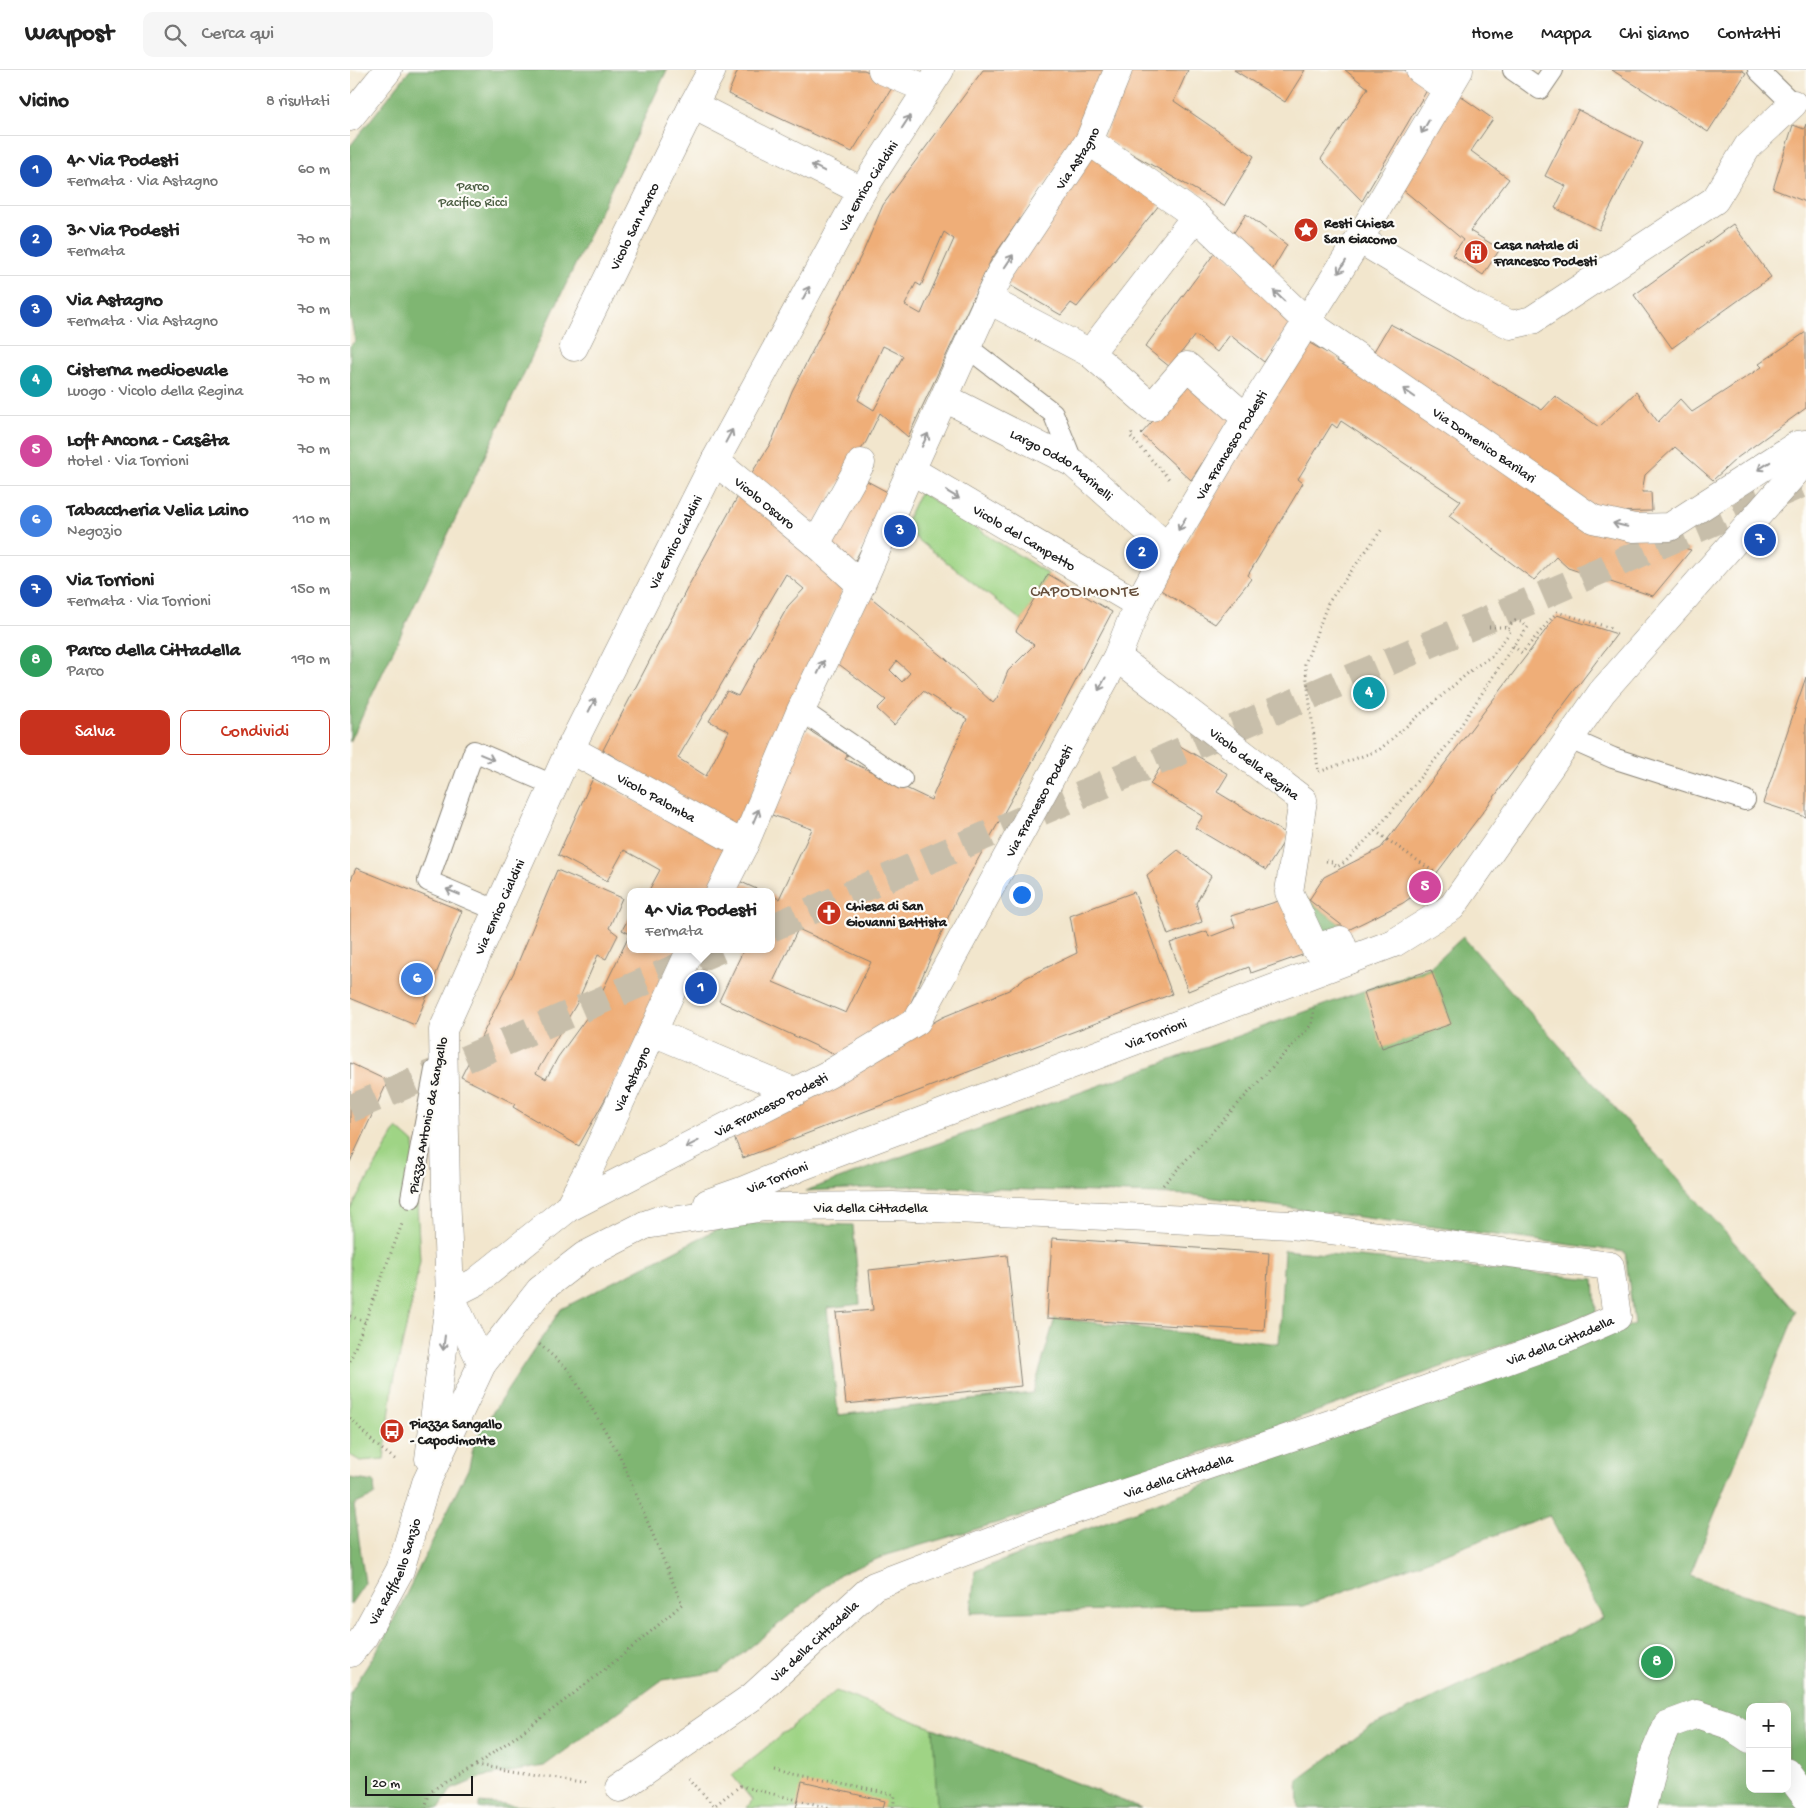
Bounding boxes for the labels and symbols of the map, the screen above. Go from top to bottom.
one-way arrow [900,115,911,129]
one-way arrow [1419,119,1429,134]
street label: Via Astagno [1052,125,1105,195]
street label: Via Enrico Cialdini [835,138,903,236]
one-way arrow [811,163,826,173]
park label: Parco Pacifico Ricci [438,179,507,212]
street label: Vicolo San Marco [607,180,664,274]
place label: Resti Chiesa San Giacomo [1323,216,1398,249]
place icon: Resti Chiesa San Giacomo [1293,217,1319,243]
place label: Casa natale di Francesco Podesti [1493,238,1597,271]
building icon: Casa natale di Francesco Podesti [1463,239,1489,265]
one-way arrow [1004,255,1014,269]
one-way arrow [1336,259,1346,273]
one-way arrow [802,286,812,300]
one-way arrow [1273,290,1286,302]
street label: Via Francesco Podesti [1192,388,1272,505]
one-way arrow [1403,388,1417,398]
street label: Via Domenico Barilari [1427,404,1539,488]
street label: Largo Oddo Marinelli [1007,426,1116,506]
one-way arrow [724,428,734,443]
one-way arrow [921,433,931,448]
one-way arrow [1757,462,1771,472]
street label: Vicolo Oscuro [729,474,798,534]
one-way arrow [946,490,961,500]
street label: Via Enrico Cialdini [645,493,707,594]
street label: Vicolo del Campetto [968,502,1078,576]
pin: 3 [884,512,916,550]
one-way arrow [1177,516,1187,530]
one-way arrow [1612,520,1628,529]
pin: 7 [1744,521,1776,559]
pin: 2 [1126,534,1158,572]
district label: CAPODIMONTE [1030,584,1140,603]
one-way arrow [817,660,826,675]
pin: 4 [1353,674,1385,712]
one-way arrow [1097,677,1107,692]
one-way arrow [588,698,597,713]
street label: Vicolo della Regina [1204,724,1303,806]
street label: Via Francesco Podesti [1002,743,1078,862]
one-way arrow [479,752,494,762]
street label: Vicolo Palomba [612,770,699,828]
one-way arrow [752,809,761,824]
street label: Via Enrico Cialdini [472,857,530,959]
pin: 5 [1409,868,1441,906]
your location [1009,882,1035,908]
one-way arrow [446,886,461,896]
place label: Chiesa di San Giovanni Battista [845,899,948,932]
church icon: Chiesa di San Giovanni Battista [816,900,842,926]
pin: 6 [401,960,433,998]
pin: 1 [685,969,717,1007]
street label: Via Torrioni [1122,1016,1190,1055]
street label: Piazza Antonio da Sangallo [406,1036,453,1196]
street label: Via Astagno [610,1044,656,1116]
street label: Via Francesco Podesti [711,1070,832,1143]
one-way arrow [685,1139,700,1149]
street label: Via Torrioni [744,1159,811,1199]
street label: Via della Cittadella [813,1201,929,1218]
street label: Via della Cittadella [1504,1313,1618,1371]
one-way arrow [439,1335,449,1351]
place label: Piazza Sangallo - Capodimonte [409,1417,503,1450]
bus stop icon: Piazza Sangallo - Capodimonte [379,1418,405,1444]
street label: Via della Cittadella [1121,1451,1237,1504]
street label: Via Raffaello Sanzio [365,1516,426,1629]
street label: Via della Cittadella [767,1597,864,1688]
pin: 8 [1641,1643,1673,1681]
scale bar [365,1773,472,1796]

